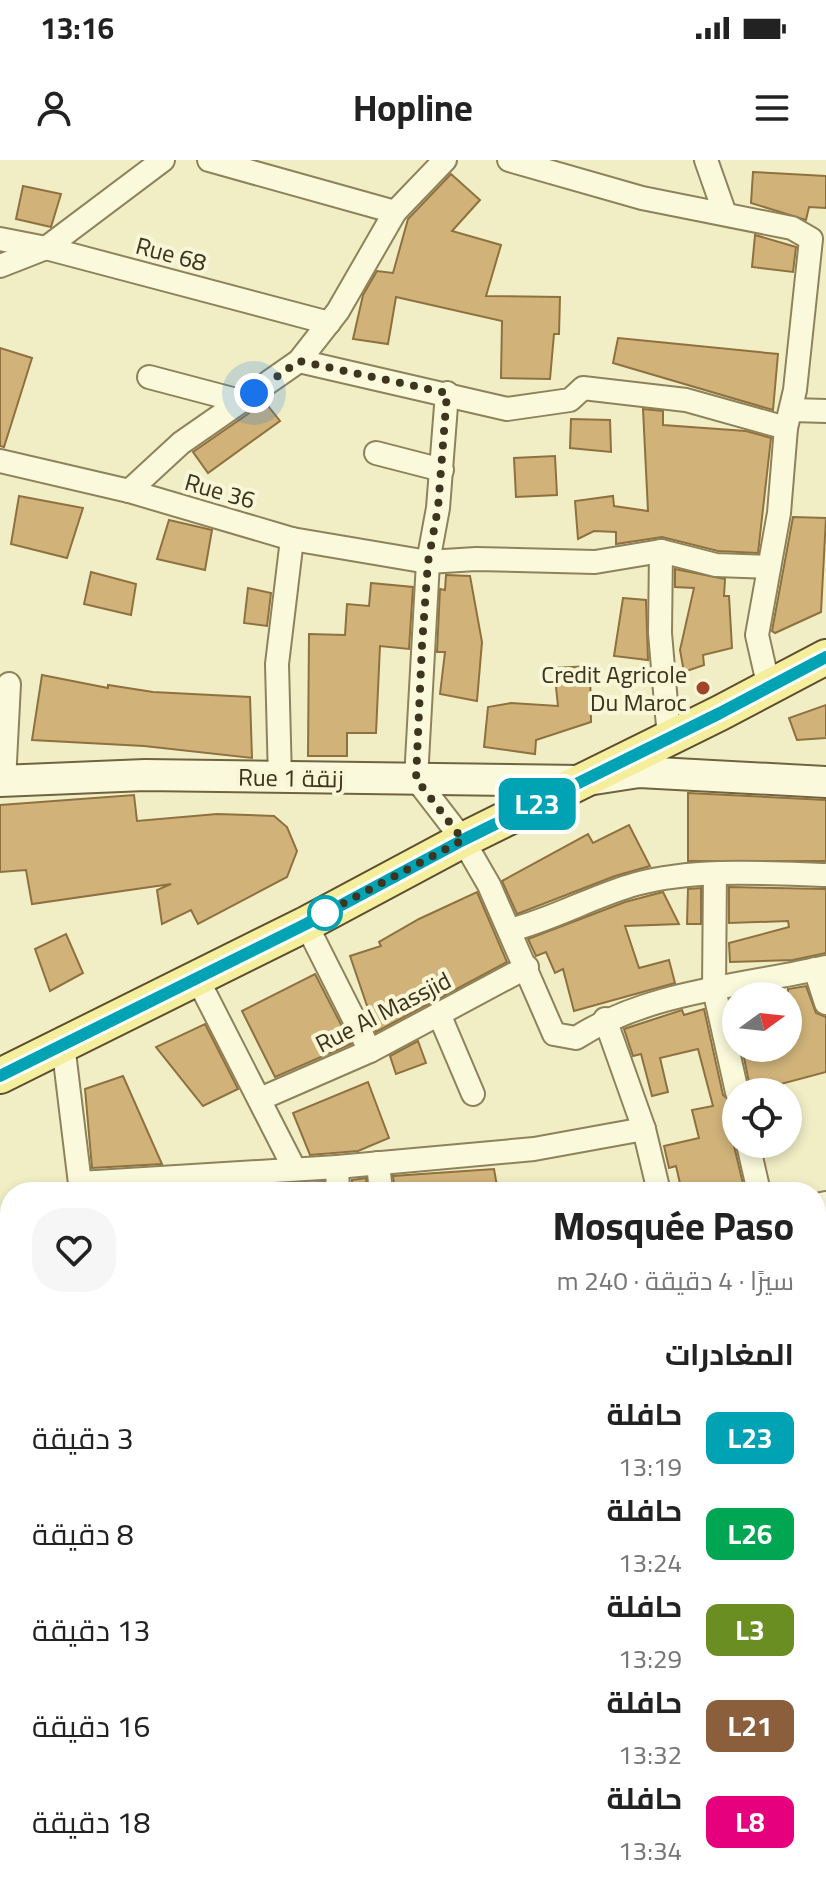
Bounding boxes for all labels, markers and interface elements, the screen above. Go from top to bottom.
text: 13:16 [40,0,114,56]
text: Hopline [353,74,473,142]
icon: person [32,86,76,130]
icon: menu [750,86,794,130]
street label: Rue 68 [131,223,211,285]
your location [234,373,274,413]
street label: Rue 36 [179,459,261,523]
place label: Credit Agricole Du Maroc [541,652,687,725]
marker: Credit Agricole Du Maroc [694,679,712,697]
street label: Rue 1 زنقة [238,755,344,801]
line badge: L23 [491,778,583,830]
text: L23 [515,778,559,830]
unlabelled marker [308,896,342,930]
street label: Rue Al Massjid [307,958,459,1066]
north arrow [722,982,802,1062]
map controls [722,982,802,1158]
button: locate [722,1078,802,1158]
text: Mosquée Paso [553,1190,794,1262]
button: heart [32,1208,116,1292]
text: سيرًا · 4 دقيقة · 240 m [557,1256,794,1305]
text: المغادرات [665,1326,794,1382]
text: حافلة [607,1386,682,1442]
text: 3 دقيقة [32,1410,133,1466]
text: L23 [728,1412,772,1464]
text: 13:19 [618,1442,682,1491]
text: حافلة [607,1482,682,1538]
text: 8 دقيقة [32,1506,133,1562]
text: L26 [728,1508,772,1560]
text: 13:24 [618,1538,682,1587]
text: حافلة [607,1578,682,1634]
text: 13 دقيقة [32,1602,150,1658]
text: L3 [735,1604,765,1656]
text: 13:29 [618,1634,682,1683]
text: حافلة [607,1674,682,1730]
text: 16 دقيقة [32,1698,150,1754]
text: L21 [728,1700,772,1752]
text: 13:32 [618,1730,682,1779]
text: حافلة [607,1770,682,1826]
text: 18 دقيقة [32,1794,150,1850]
text: L8 [735,1796,765,1848]
text: 13:34 [618,1826,682,1875]

